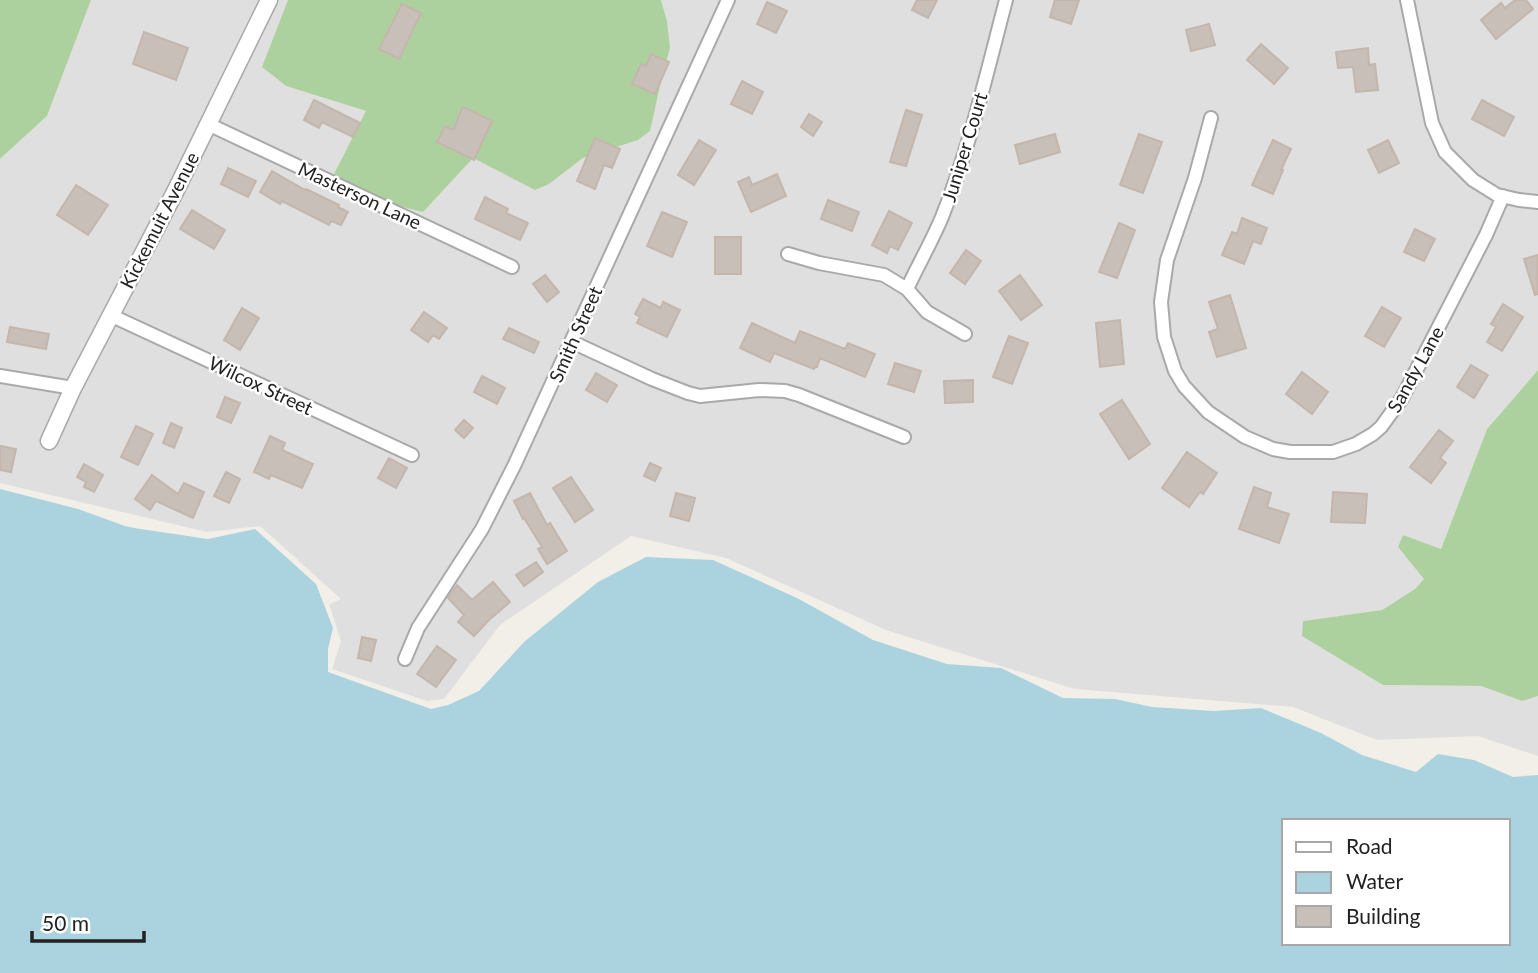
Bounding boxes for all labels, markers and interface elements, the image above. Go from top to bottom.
street label: Juniper Court [936,89,992,204]
street label: Kickemuit Avenue [115,148,203,292]
street label: Masterson Lane [295,156,425,234]
street label: Smith Street [544,282,606,386]
street label: Sandy Lane [1382,322,1448,416]
street label: Wilcox Street [205,351,317,419]
legend [1282,819,1510,945]
text: Road [1346,833,1393,858]
text: Water [1346,868,1403,893]
scale bar [32,900,144,944]
text: Building [1346,903,1421,928]
text: 50 m [42,910,89,935]

